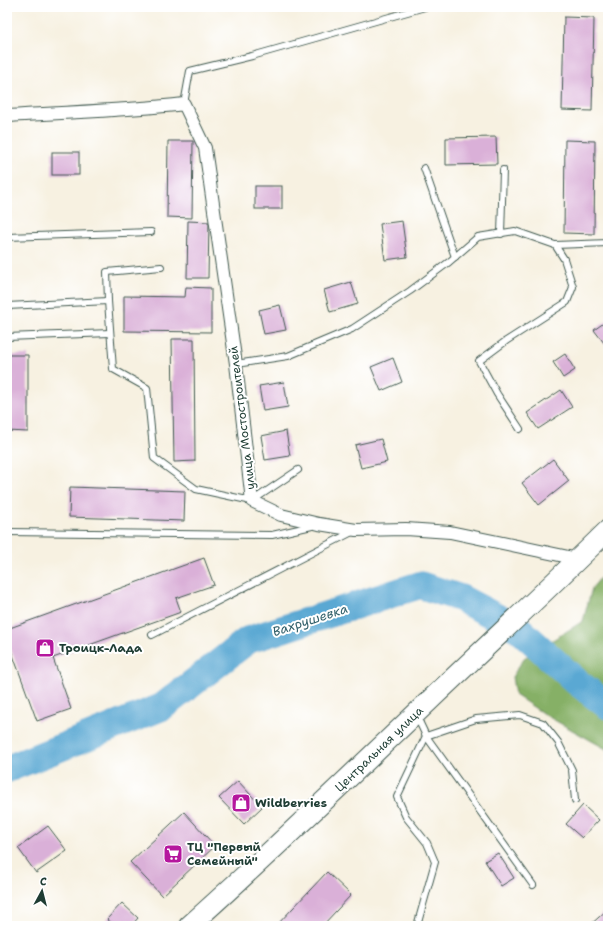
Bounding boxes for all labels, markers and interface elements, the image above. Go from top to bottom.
street label: улица Мостостроителей [225,345,259,491]
water label: Вахрушевка [270,600,350,640]
shop icon: Троицк-Лада [34,637,56,659]
place label: Троицк-Лада [59,640,143,656]
street label: Центральная улица [331,702,427,795]
shop icon: Wildberries [230,792,252,814]
place label: Wildberries [255,795,327,811]
place label: ТЦ "Первый Семейный" [187,839,262,869]
supermarket icon: ТЦ "Первый Семейный" [162,843,184,865]
north arrow [22,871,62,911]
text: С [39,874,48,889]

